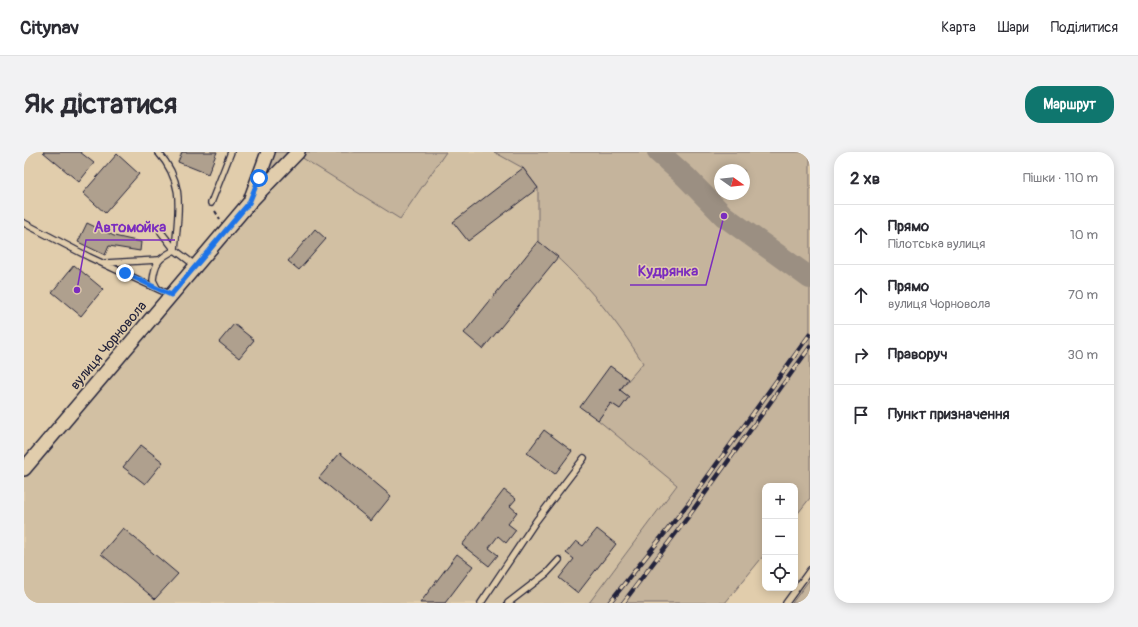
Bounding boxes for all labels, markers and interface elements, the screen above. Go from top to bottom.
text: Citynav [20,16,79,40]
text: Карта [941,19,976,36]
text: Шари [998,19,1029,36]
text: Поділитися [1051,19,1118,36]
button: Маршрут [1025,86,1114,123]
text: Як дістатися [24,87,177,122]
north arrow [714,164,750,200]
text: 2 хв [850,168,880,189]
route start [250,169,268,187]
text: Пішки · 110 m [1023,170,1098,186]
callout: Автомойка [86,213,175,240]
text: Прямо [888,217,929,236]
text: Автомойка [94,218,166,237]
icon: ahead [850,224,872,246]
text: 10 m [1070,227,1098,243]
text: Пілотська вулиця [888,236,985,252]
callout: Кудрянка [630,258,706,285]
text: Кудрянка [638,262,698,281]
route end [116,264,134,282]
text: Прямо [888,277,929,296]
icon: ahead [850,284,872,306]
text: 70 m [1068,287,1098,303]
text: вулиця Чорновола [888,296,990,312]
street label: вулиця Чорновола [66,298,150,393]
icon: right [850,344,872,366]
text: Праворуч [888,345,948,364]
text: 30 m [1068,347,1098,363]
icon: arrive [850,404,872,426]
text: Пункт призначення [888,405,1009,424]
map controls [762,483,798,591]
button: + [762,483,798,519]
button: − [762,519,798,555]
button: locate [762,555,798,591]

